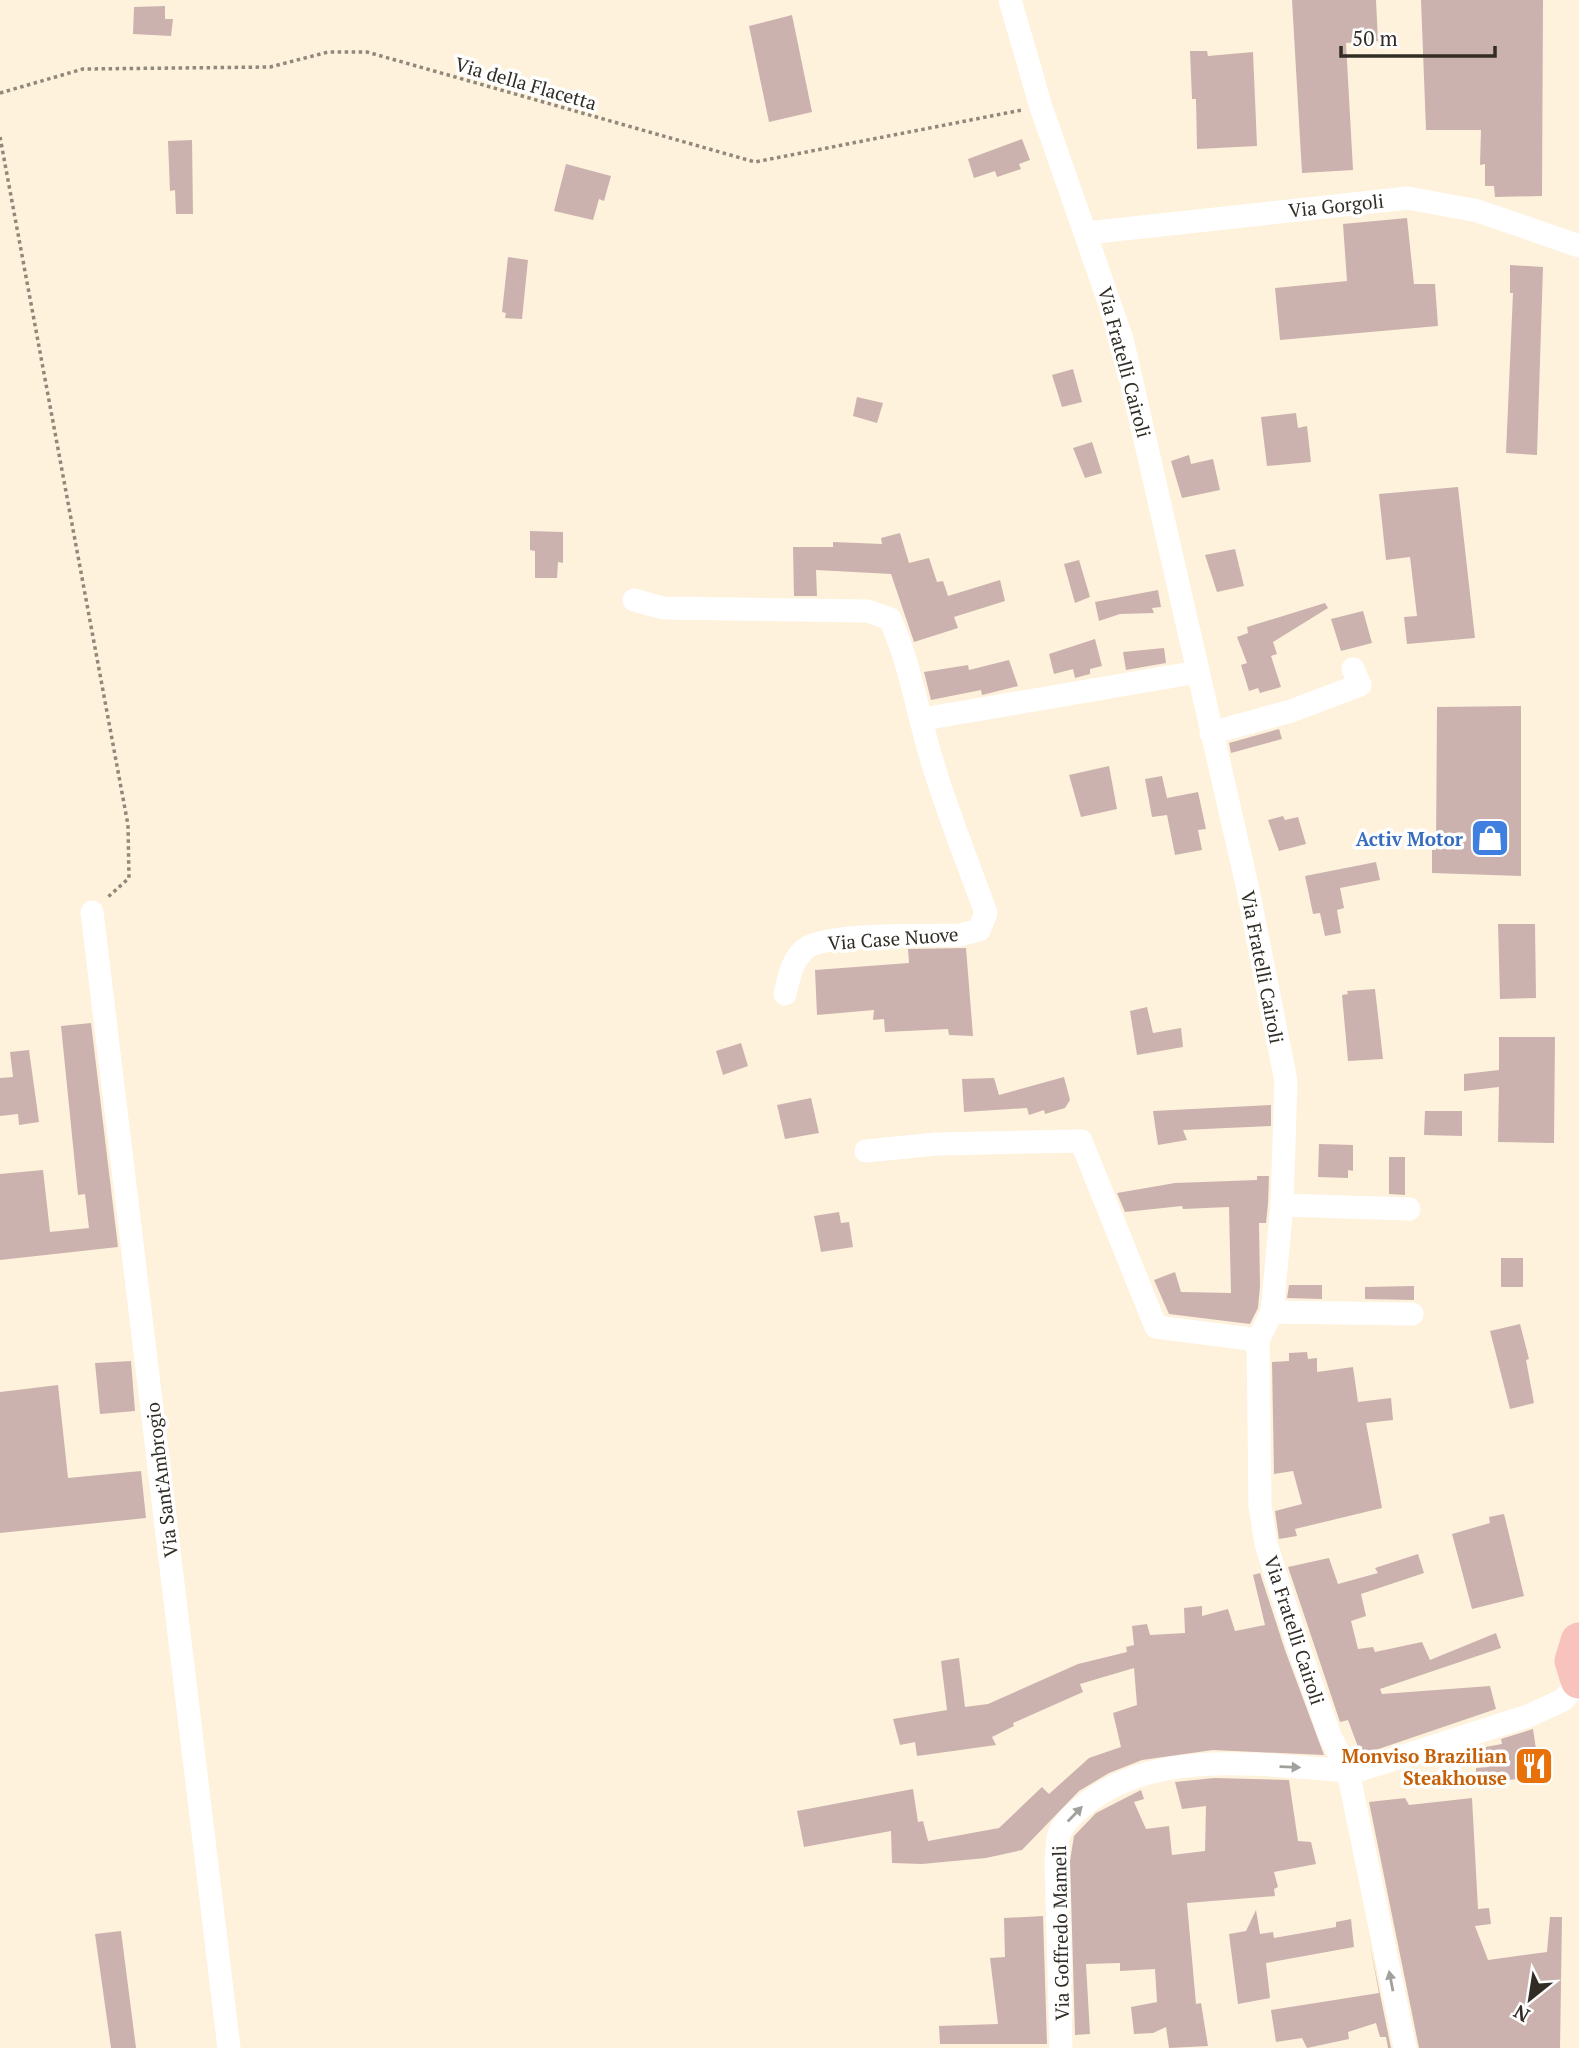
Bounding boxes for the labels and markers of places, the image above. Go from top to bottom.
shop icon: Activ Motor [1469,817,1511,859]
place label: Activ Motor [1356,826,1464,851]
place label: Monviso Brazilian Steakhouse [1342,1743,1508,1790]
restaurant icon: Monviso Brazilian Steakhouse [1513,1745,1555,1787]

